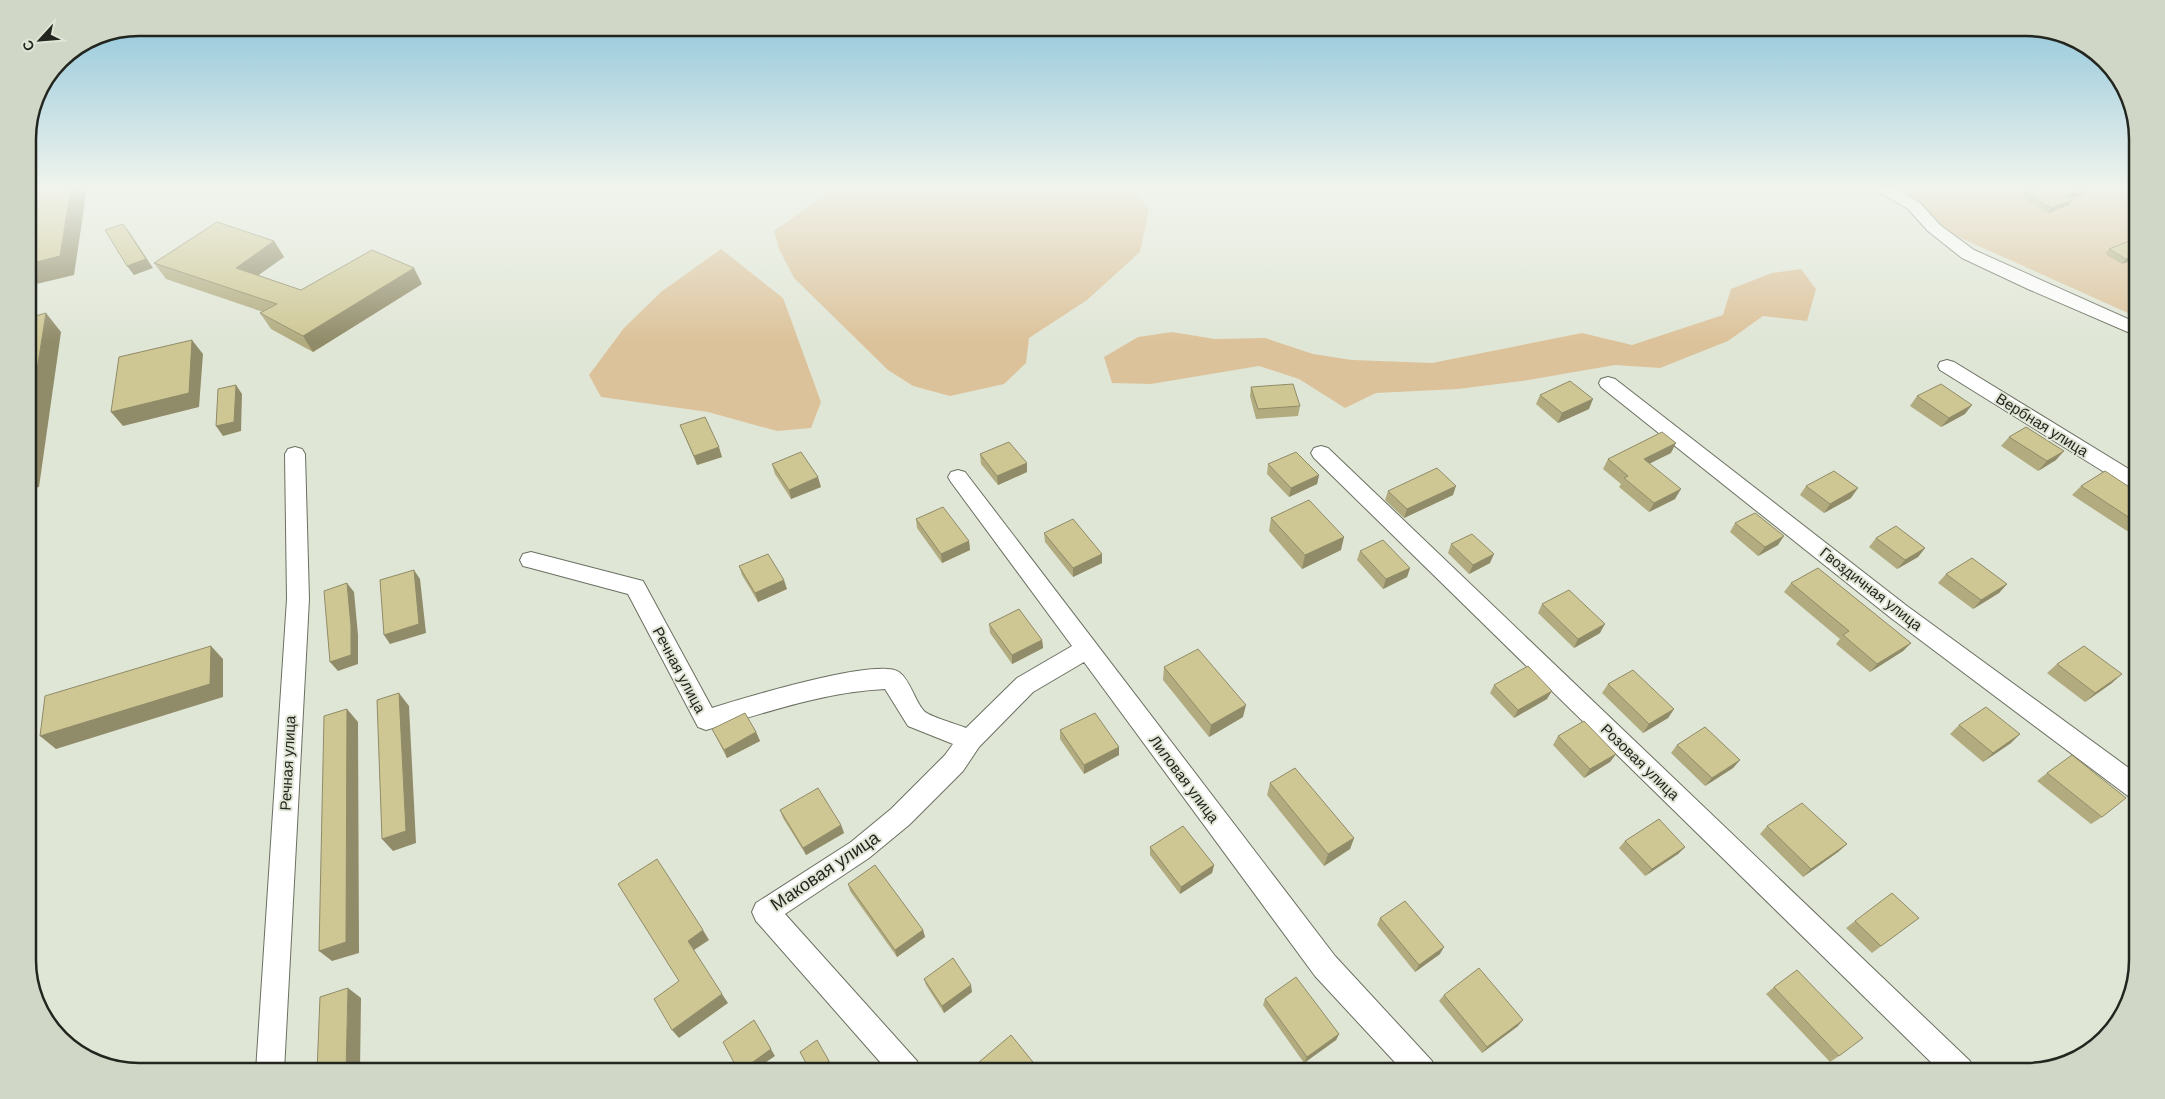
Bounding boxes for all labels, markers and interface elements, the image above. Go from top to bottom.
north arrow [15,15,65,65]
text: С [18,37,39,54]
street label: Вербная улица [1992,389,2092,462]
street label: Гвоздичная улица [1816,543,1927,636]
street label: Речная улица [648,623,710,717]
street label: Речная улица [276,714,301,811]
street label: Розовая улица [1596,719,1684,805]
street label: Лиловая улица [1144,731,1224,827]
street label: Маковая улица [766,825,885,916]

